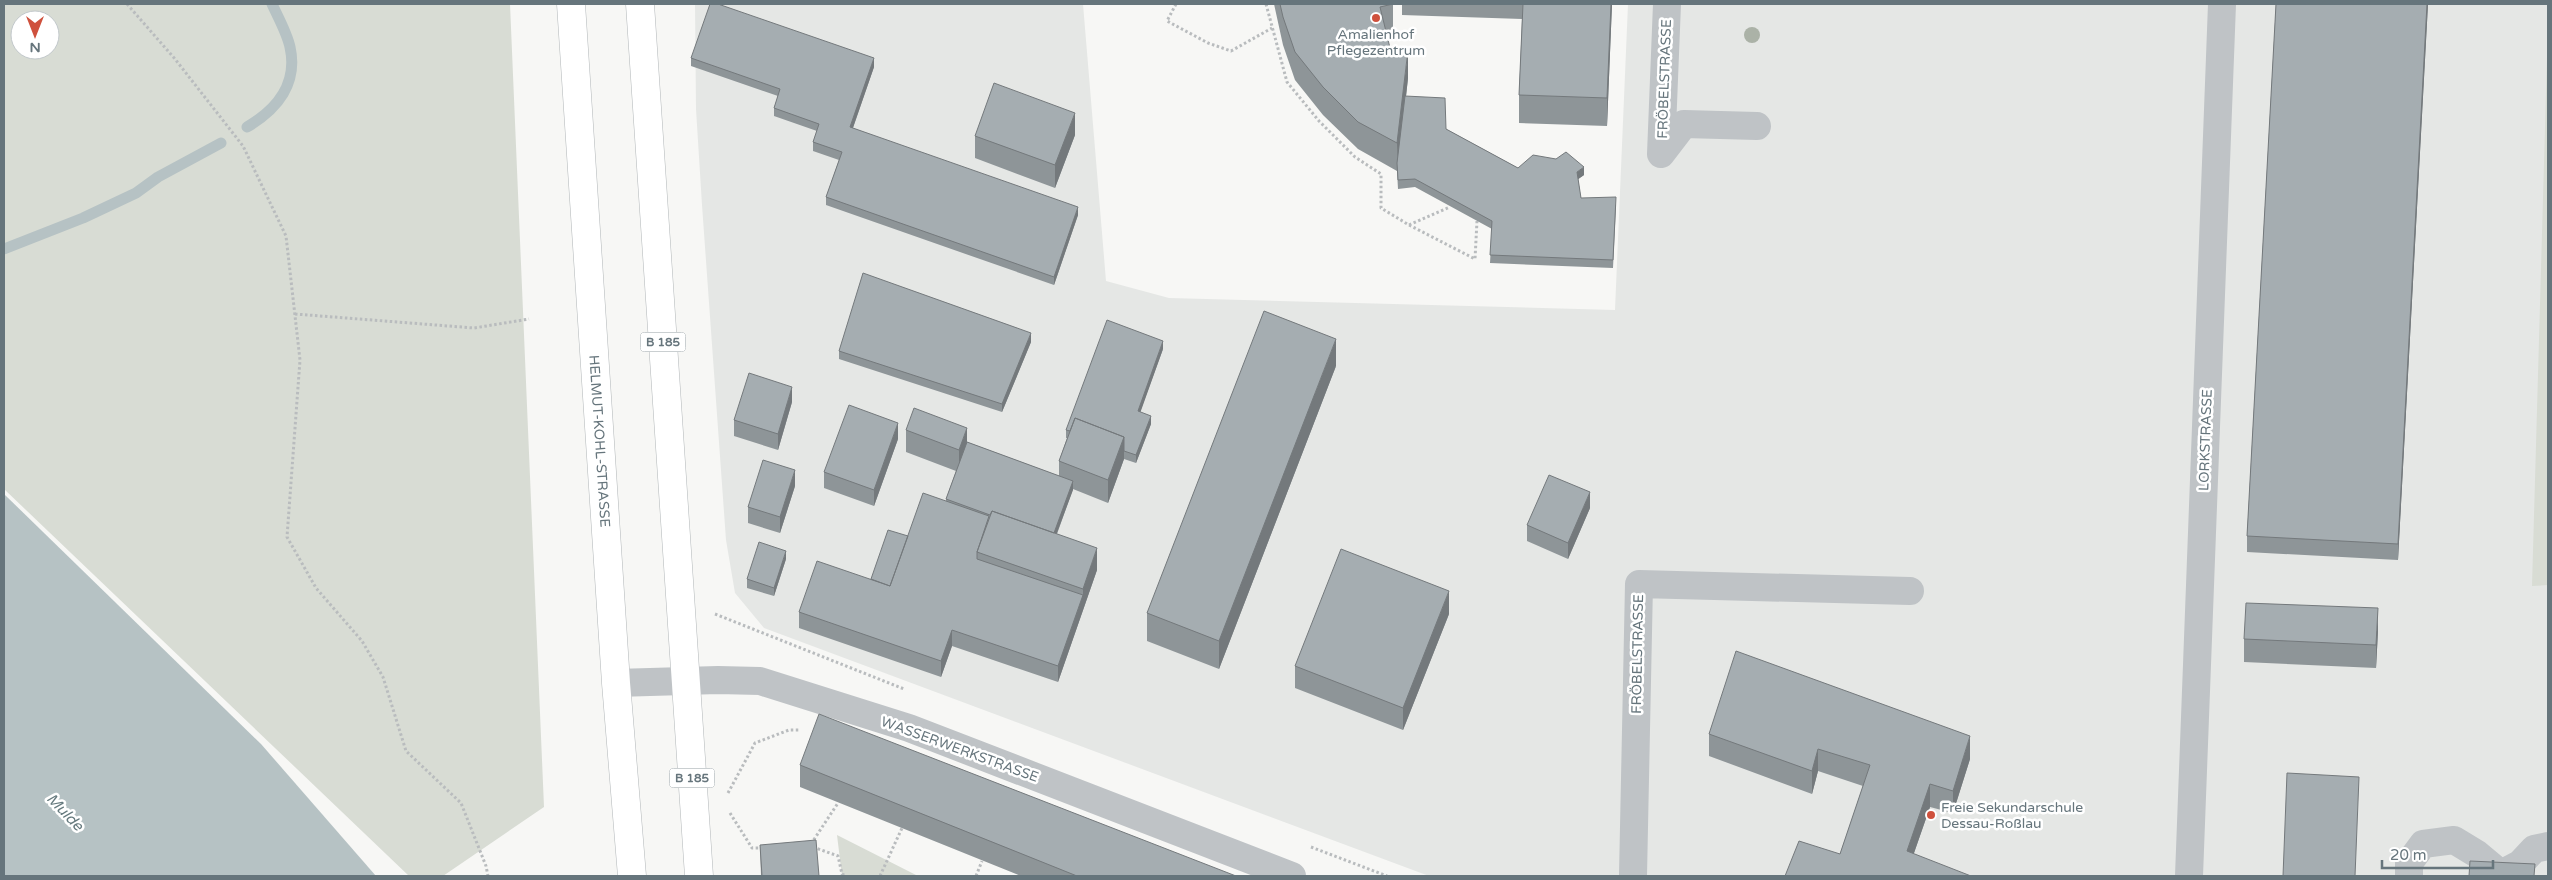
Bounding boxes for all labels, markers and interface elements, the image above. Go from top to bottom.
north arrow [10,10,60,60]
marker: Amalienhof Pflegezentrum [1370,12,1382,24]
street label: FRÖBELSTRASSE [1654,19,1675,139]
place label: Amalienhof Pflegezentrum [1327,26,1425,59]
text: N [29,39,41,56]
road number: B 185 [640,332,686,352]
street label: HELMUT-KOHL-STRASSE [585,354,614,528]
street label: LORKSTRASSE [2195,389,2216,491]
street label: FRÖBELSTRASSE [1628,594,1647,714]
street label: WASSERWERKSTRASSE [879,713,1041,786]
road number: B 185 [670,768,714,788]
water label: Mulde [43,790,88,836]
place label: Freie Sekundarschule Dessau-Roßlau [1941,799,2083,832]
marker: Freie Sekundarschule Dessau-Roßlau [1925,809,1937,821]
scale bar [2382,838,2493,870]
text: 20 m [2390,846,2427,864]

